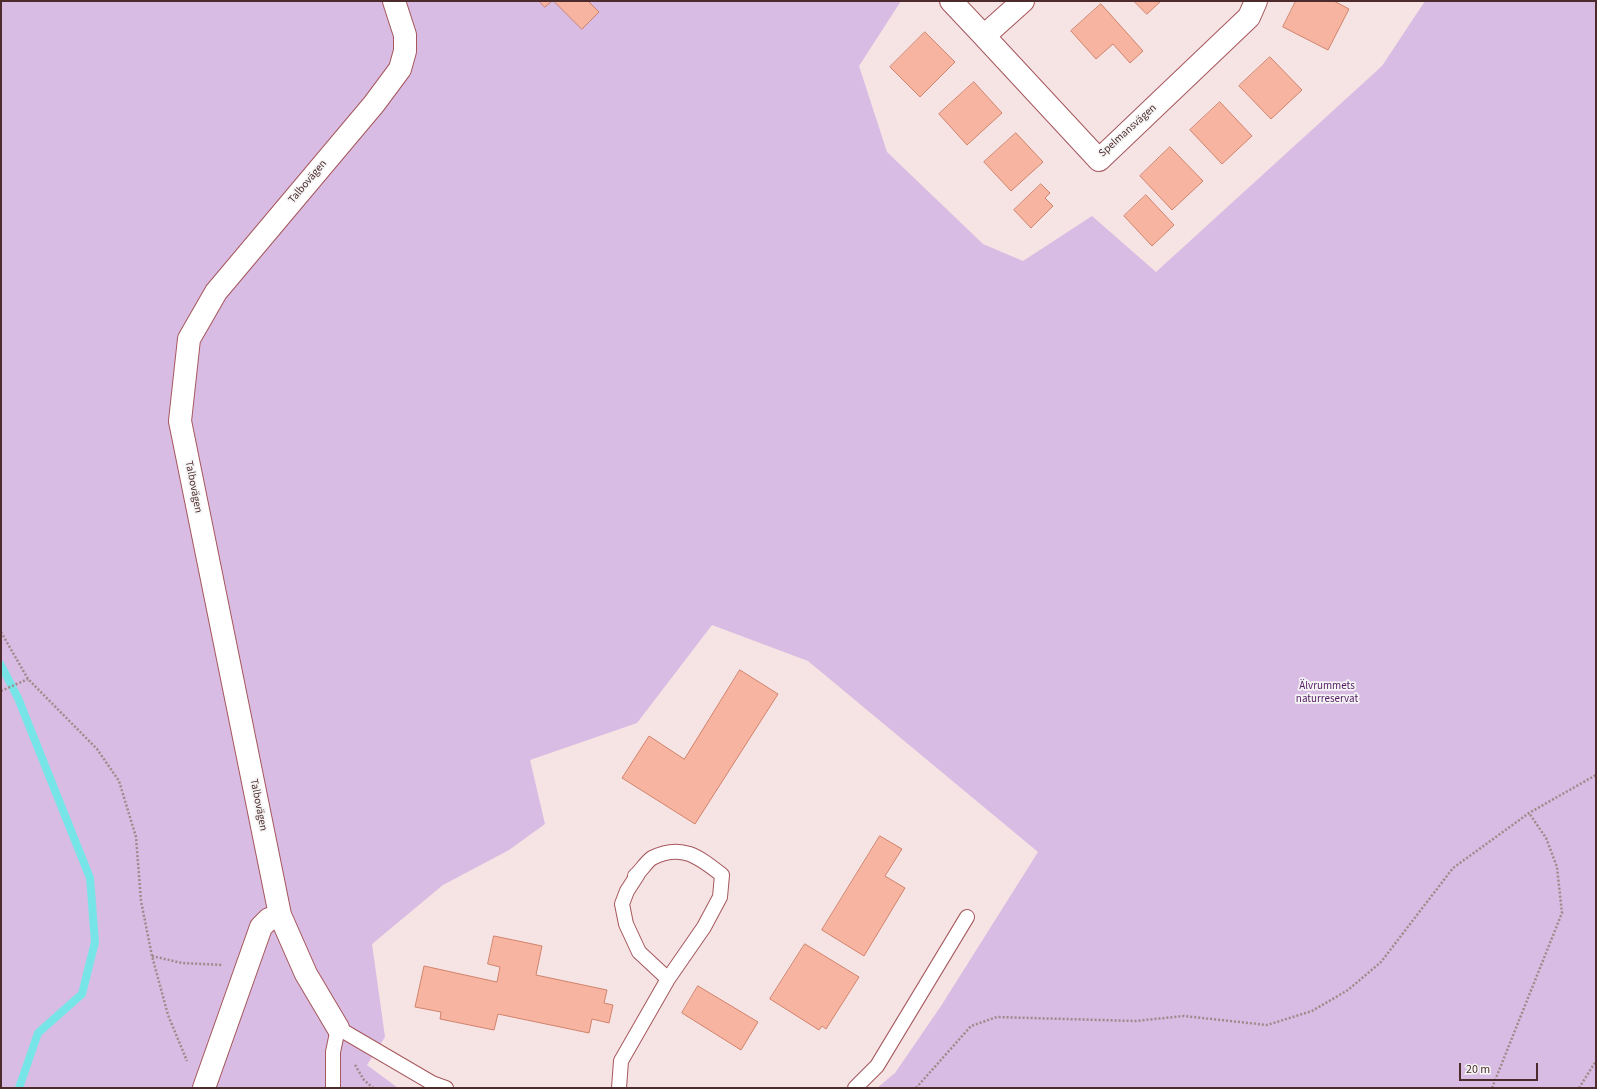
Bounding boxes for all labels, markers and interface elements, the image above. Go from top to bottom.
street label: Spelmansvägen [1097,102,1159,160]
street label: Talbovägen [286,158,330,206]
street label: Talbovägen [181,460,205,514]
park label: Älvrummets naturreservat [1296,680,1358,706]
street label: Talbovägen [246,778,270,832]
scale bar [1461,1055,1540,1081]
text: 20 m [1466,1061,1490,1078]

